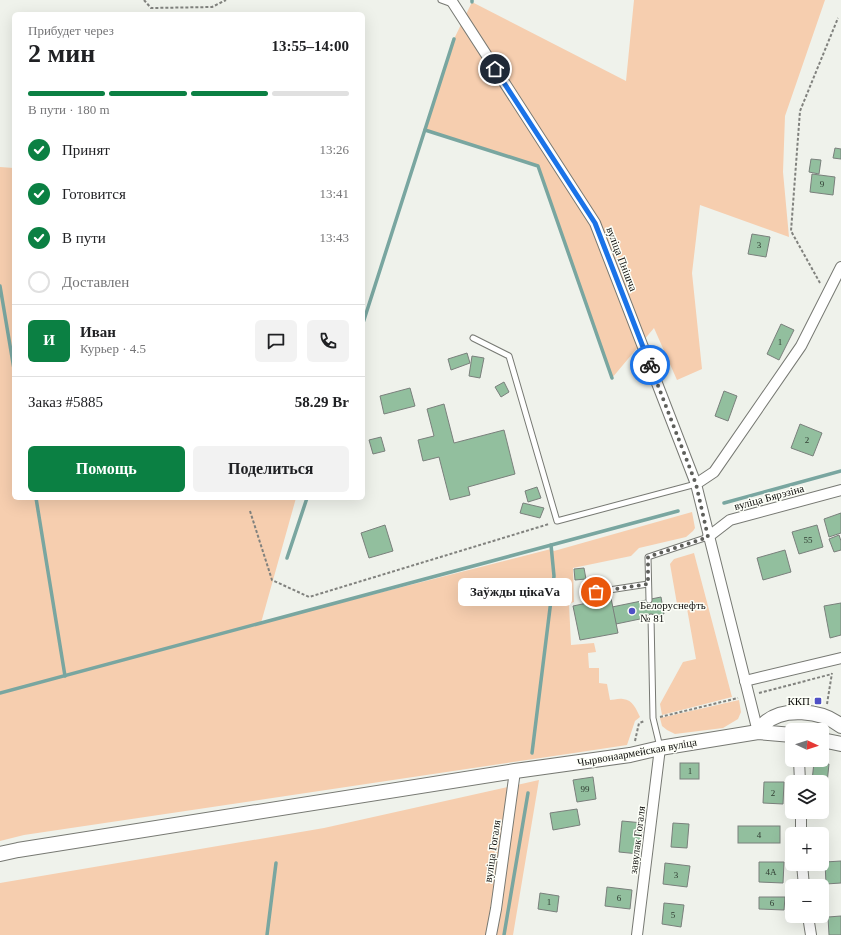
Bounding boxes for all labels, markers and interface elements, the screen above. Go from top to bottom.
text: Прибудет через [28,23,114,38]
text: 13:55–14:00 [272,38,349,54]
text: 2 мин [28,39,95,68]
pin [478,52,512,86]
icon: home [484,58,506,80]
text: В пути · 180 m [28,102,110,117]
icon: check [28,139,50,161]
text: Принят [62,142,110,158]
text: 13:26 [319,142,349,157]
house number: 9 [820,179,825,189]
icon: check [28,183,50,205]
text: Готовится [62,186,126,202]
text: 13:41 [319,186,349,201]
street label: вуліца Пнішча [604,225,640,293]
icon: check [28,227,50,249]
text: В пути [62,230,106,246]
text: 13:43 [319,230,349,245]
house number: 3 [757,240,762,250]
text: Доставлен [62,274,129,290]
button: chat [255,320,297,362]
button: phone [307,320,349,362]
text: Иван [80,324,116,340]
text: И [43,332,55,348]
house number: 1 [778,337,782,347]
text: Курьер · 4.5 [80,341,146,356]
courier [630,345,670,385]
icon: bike [639,354,661,376]
text: Заказ #5885 [28,394,103,410]
text: 58.29 Br [295,394,349,410]
house number: 2 [805,435,809,445]
button: Помощь [28,446,185,492]
button: Поделиться [193,446,349,492]
street label: вуліца Бярэзіна [733,482,805,512]
house number: 55 [804,535,813,545]
pin [579,575,613,609]
callout: Заўжды цікаVа [458,578,572,606]
icon: bag [585,581,607,603]
text: Заўжды цікаVа [470,584,560,599]
place label: Белоруснефть № 81 [640,599,706,624]
marker: Белоруснефть № 81 [627,606,637,616]
place label: ККП [787,695,810,707]
marker: ККП [813,696,823,706]
north arrow [785,723,829,767]
map controls [785,723,829,923]
street label: Чырвонаармейская вуліца [576,736,698,768]
house number: 1 [688,766,692,776]
button: layers [785,775,829,819]
house number: 99 [581,784,590,794]
house number: 2 [771,788,775,798]
street label: завулак Гогаля [627,805,647,875]
street label: вуліца Гогаля [482,819,502,883]
button: + [785,827,829,871]
house number: 4 [757,830,762,840]
house number: 4А [766,867,777,877]
house number: 3 [674,870,679,880]
button: − [785,879,829,923]
house number: 6 [617,893,622,903]
house number: 1 [547,897,551,907]
house number: 6 [770,898,775,908]
house number: 5 [671,910,676,920]

